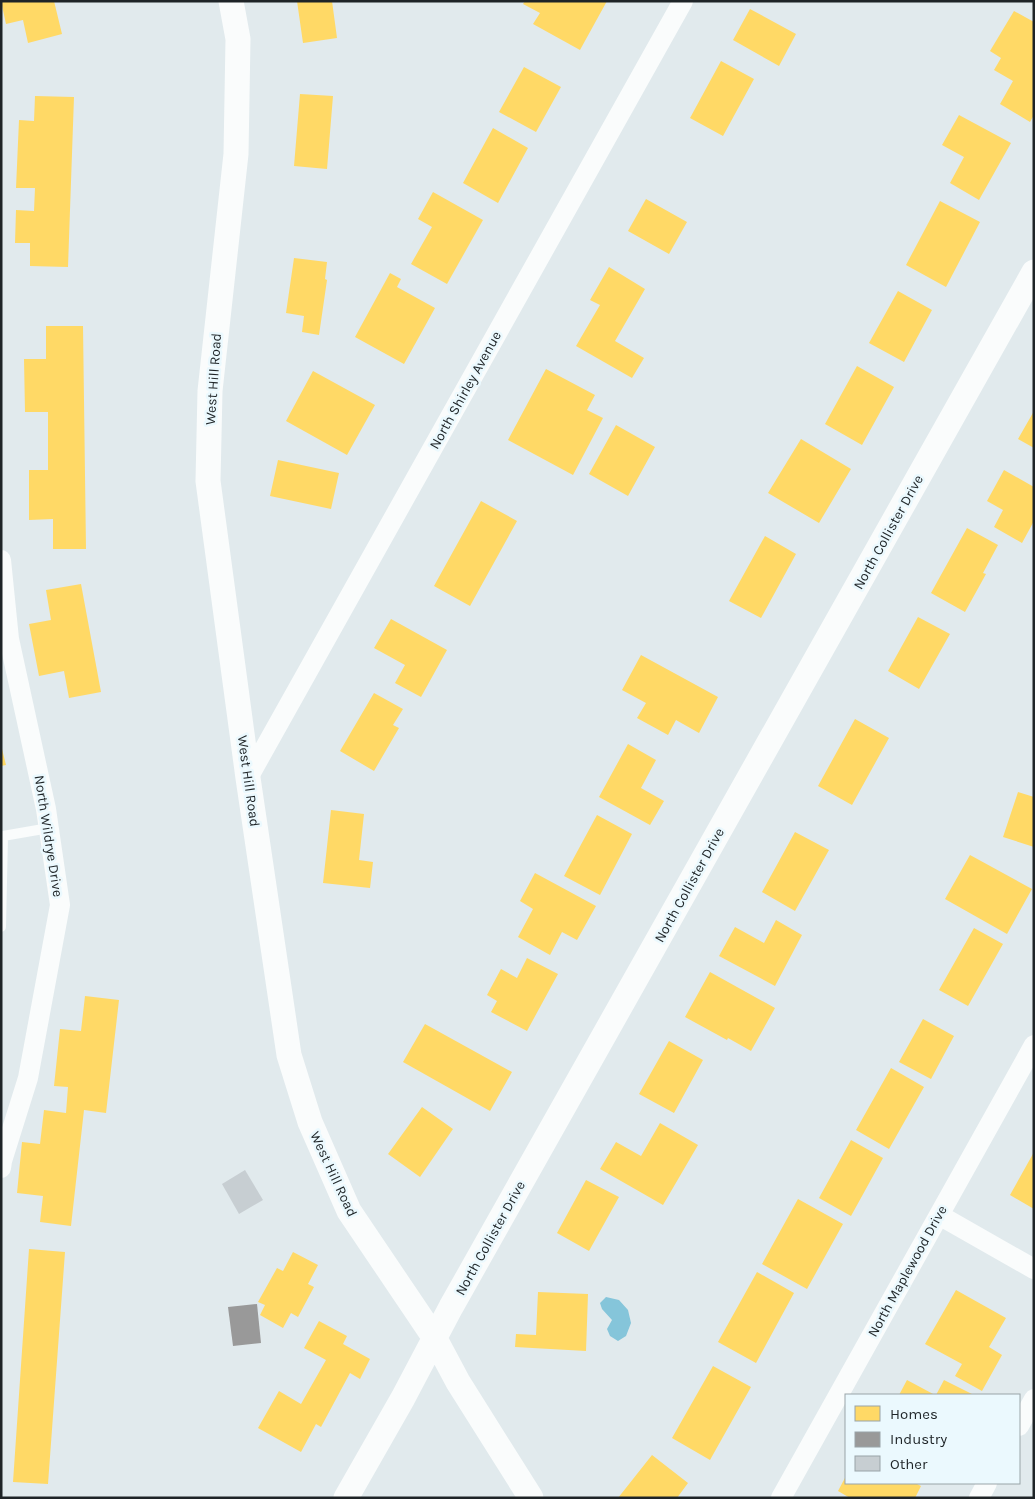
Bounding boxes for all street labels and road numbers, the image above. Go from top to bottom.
street label: North Shirley Avenue [426,328,505,452]
street label: West Hill Road [202,332,225,426]
street label: North Collister Drive [850,472,927,593]
street label: West Hill Road [234,734,263,828]
street label: North Wildrye Drive [30,774,67,898]
street label: North Collister Drive [651,825,728,946]
street label: West Hill Road [306,1129,361,1220]
street label: North Collister Drive [452,1178,529,1299]
street label: North Maplewood Drive [864,1202,951,1340]

